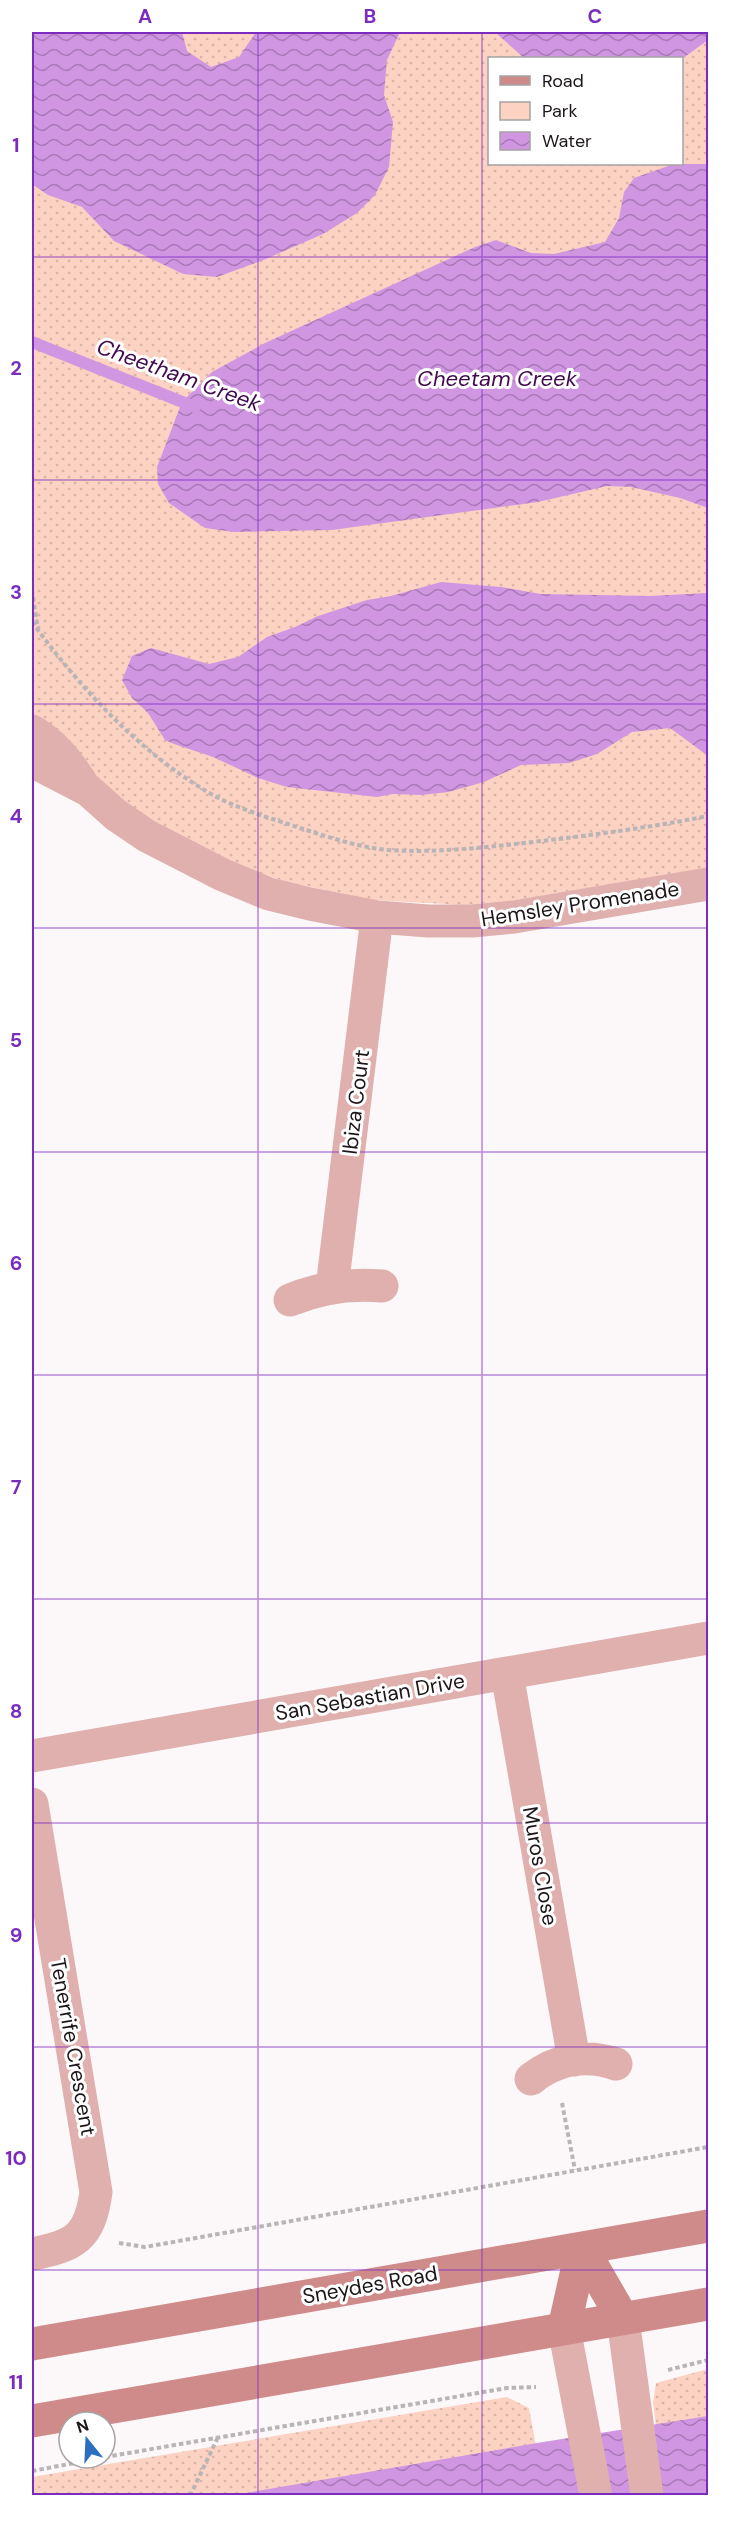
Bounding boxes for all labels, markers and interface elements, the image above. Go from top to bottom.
text: A [138,3,152,29]
text: B [364,3,376,29]
text: C [588,3,602,29]
legend [488,57,683,165]
text: Road [542,69,584,93]
text: Park [542,99,578,123]
text: Water [542,129,592,153]
text: 1 [12,132,20,158]
water label: Cheetham Creek [93,332,266,418]
text: 2 [10,355,22,381]
water label: Cheetam Creek [417,364,578,393]
text: 3 [10,579,22,605]
text: 4 [10,803,23,829]
street label: Hemsley Promenade [479,875,681,933]
text: 5 [10,1027,22,1053]
street label: Ibiza Court [336,1048,376,1156]
text: 6 [10,1250,22,1276]
text: 7 [11,1474,22,1500]
street label: San Sebastian Drive [273,1667,467,1727]
text: 8 [10,1698,22,1724]
street label: Muros Close [516,1804,564,1928]
text: 9 [10,1922,22,1948]
street label: Tenerrife Crescent [44,1956,102,2138]
text: 10 [5,2145,27,2171]
street label: Sneydes Road [300,2259,440,2311]
text: 11 [9,2369,23,2395]
north arrow [57,2410,117,2470]
text: N [74,2414,91,2438]

